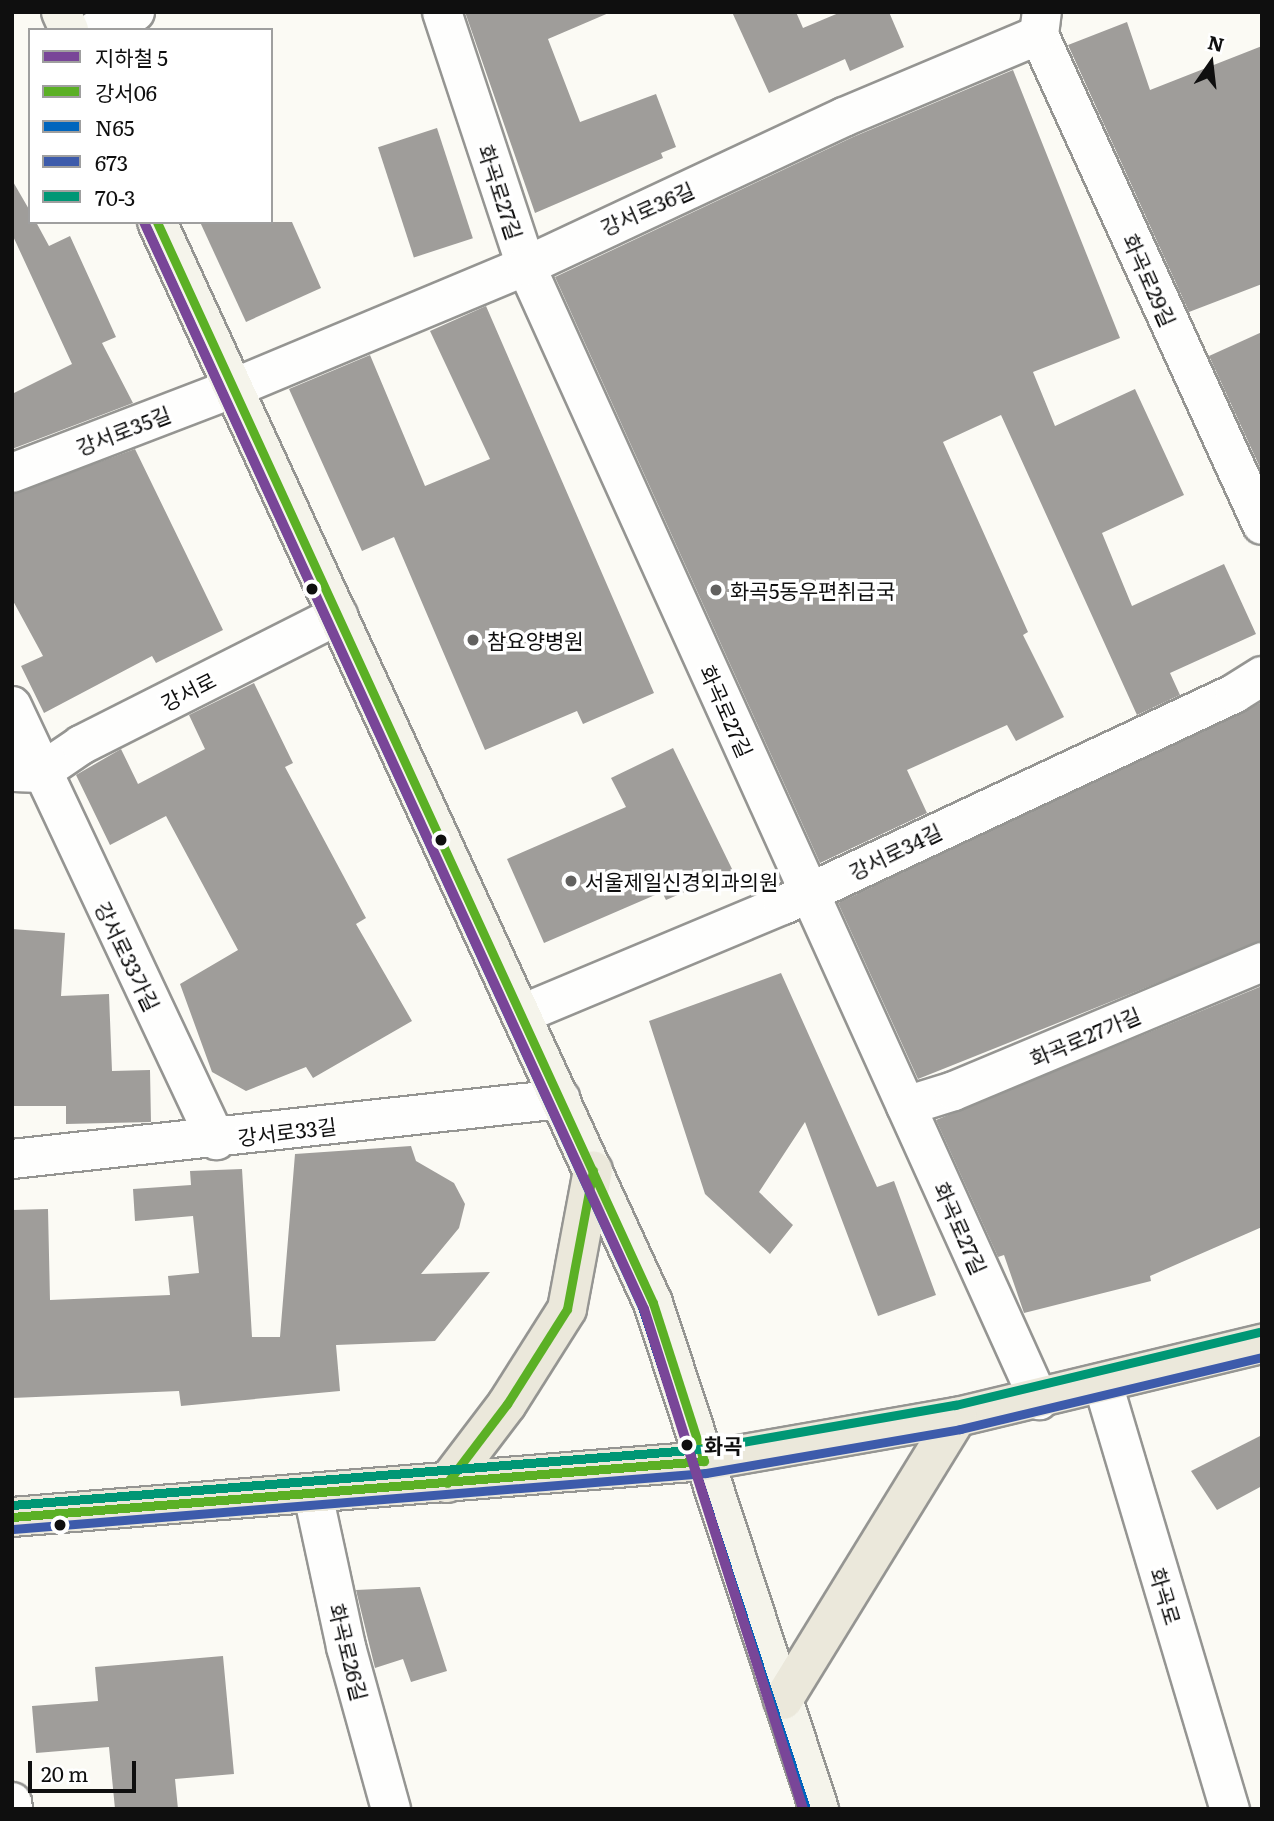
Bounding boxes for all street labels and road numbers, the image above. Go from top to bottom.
street label: 화곡로27길 [474,141,528,243]
street label: 강서로36길 [596,176,698,240]
street label: 화곡로29길 [1118,230,1182,330]
street label: 강서로35길 [72,400,174,460]
street label: 화곡로27길 [695,661,759,761]
street label: 강서로 [156,667,220,715]
street label: 강서로34길 [844,818,946,884]
street label: 강서로33가길 [91,897,165,1015]
street label: 화곡로27가길 [1026,1001,1144,1071]
street label: 강서로33길 [236,1112,338,1150]
street label: 화곡로27길 [929,1178,993,1278]
street label: 화곡로 [1145,1565,1187,1627]
street label: 화곡로26길 [325,1601,373,1703]

